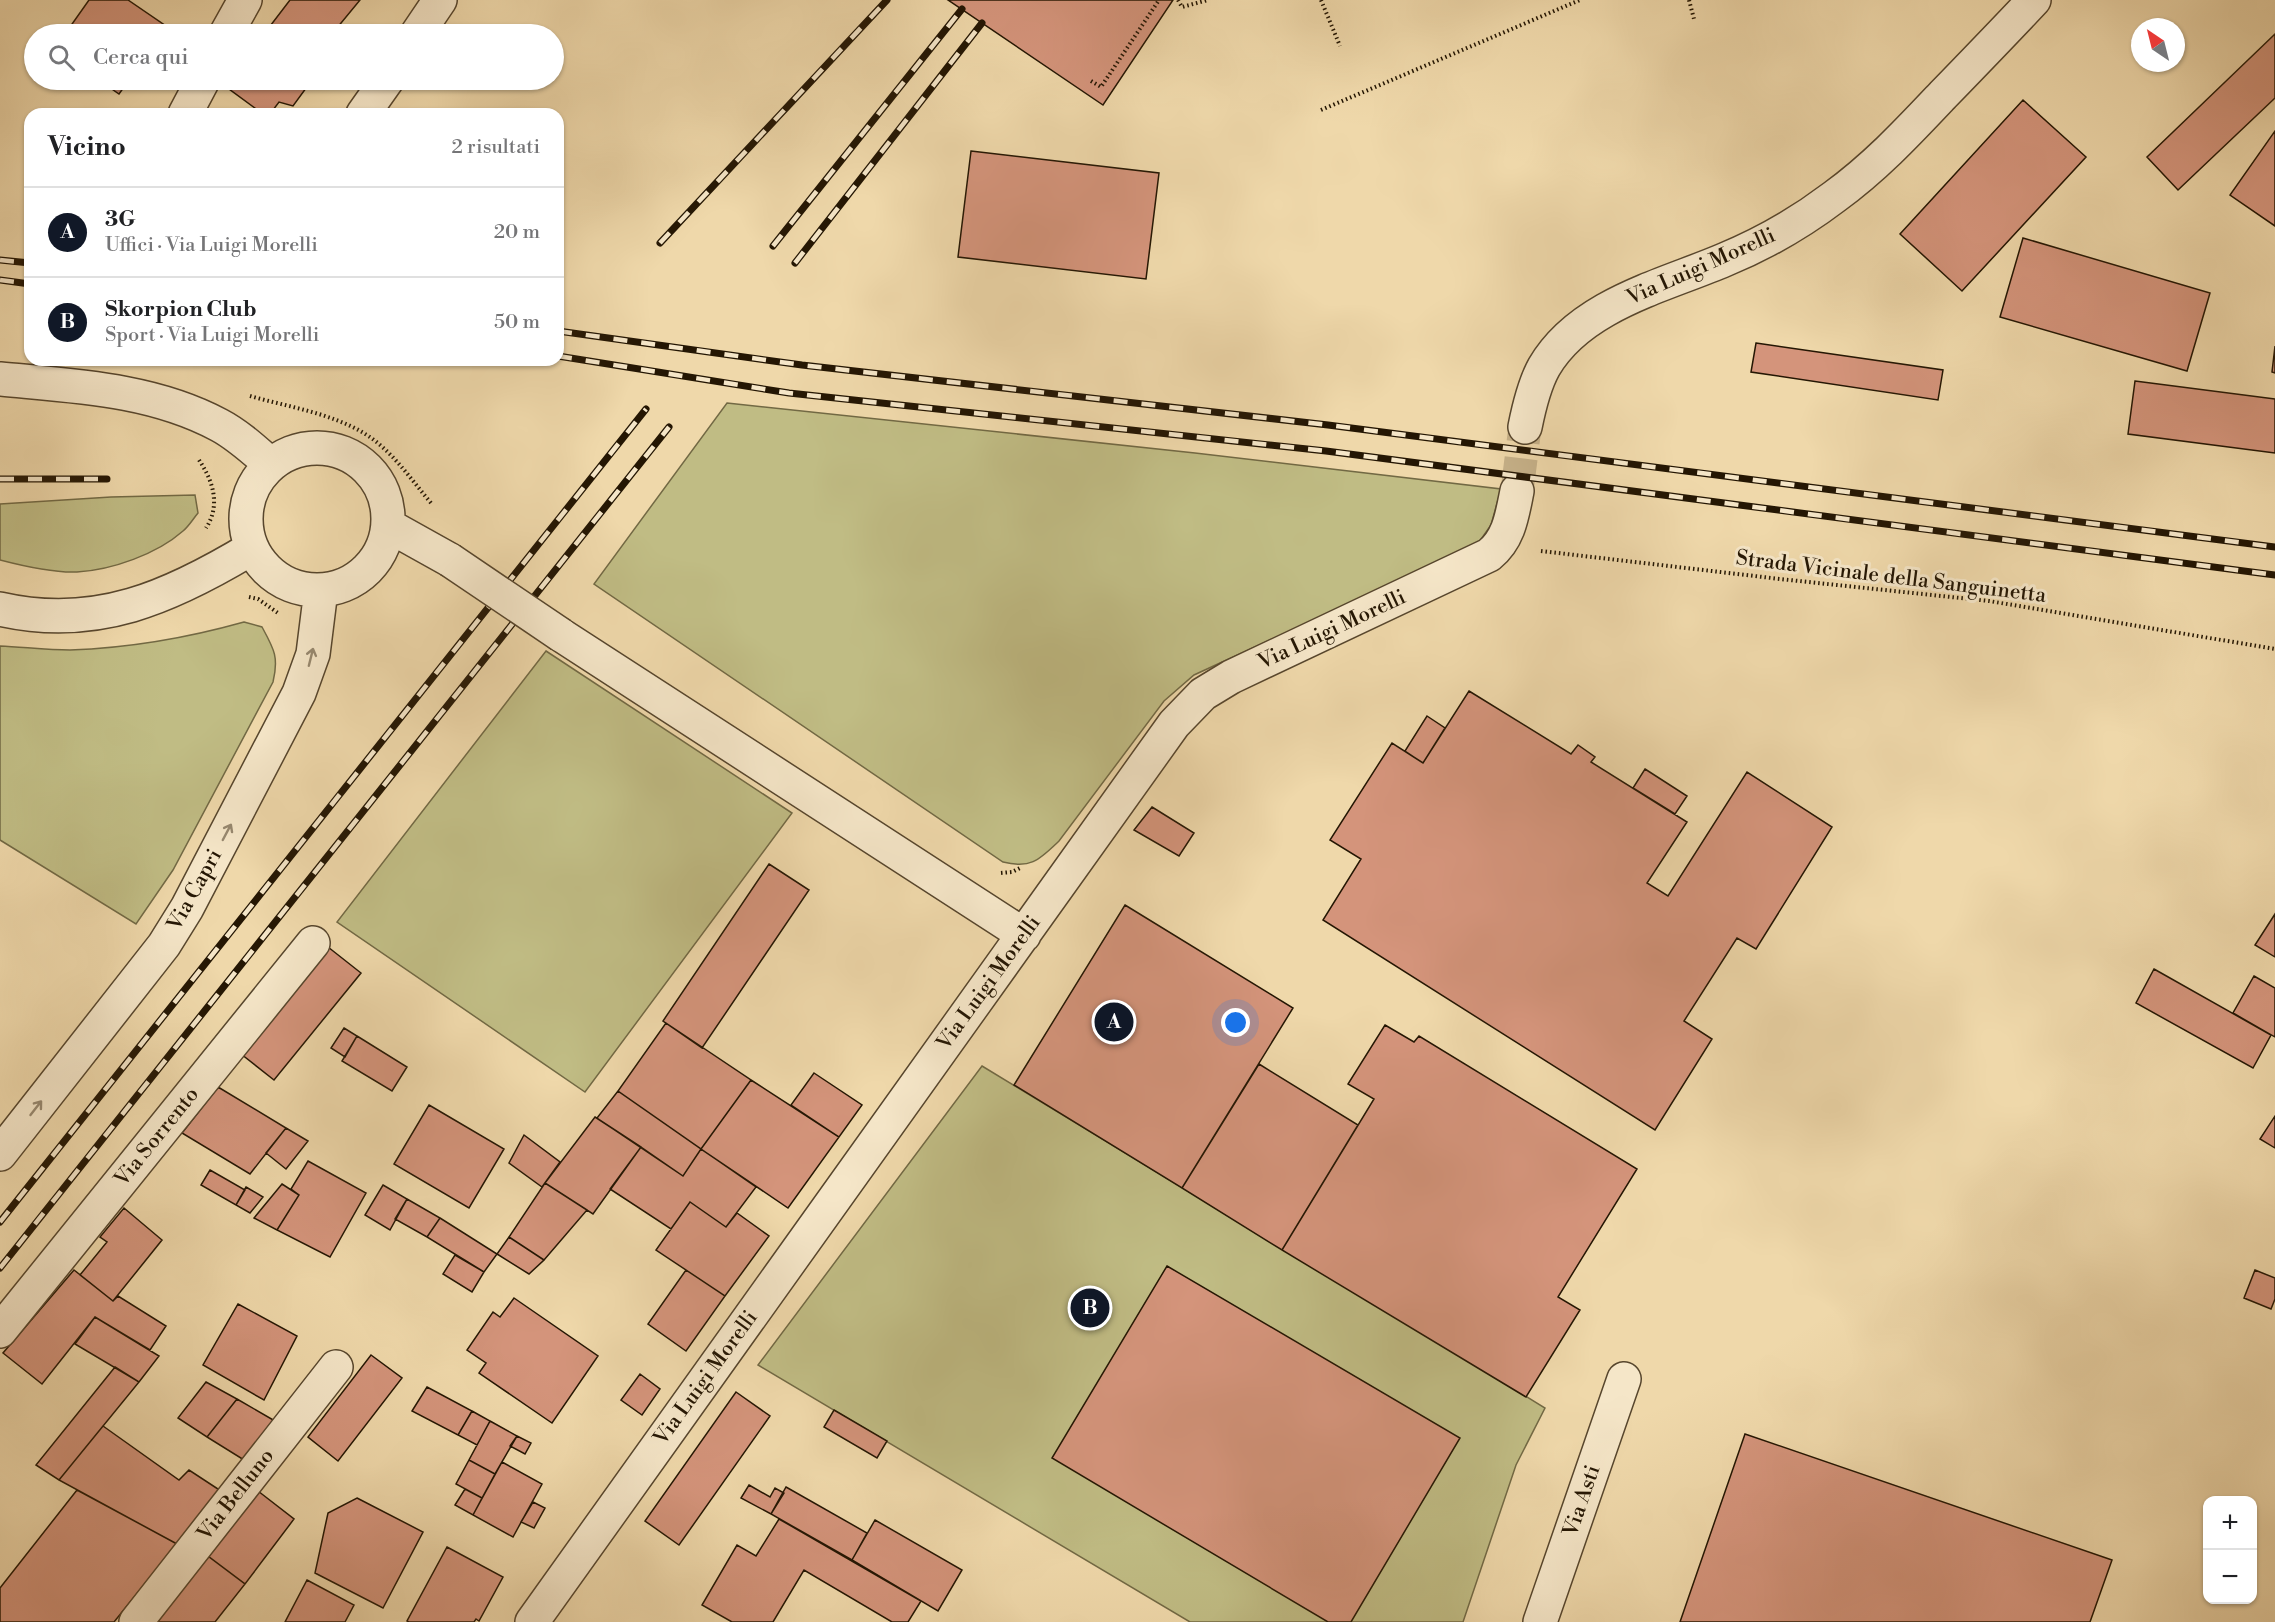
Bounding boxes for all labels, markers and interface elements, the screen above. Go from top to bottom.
north arrow [2131,18,2185,72]
search box [24,24,564,90]
icon: search [45,41,78,74]
text: Cerca qui [93,44,189,71]
text: Vicino [48,131,126,163]
text: 2 risultati [452,135,540,160]
text: 3G [105,206,136,233]
text: A [60,220,75,245]
text: 20 m [494,220,540,245]
street label: Via Luigi Morelli [1622,223,1779,312]
text: Uffici · Via Luigi Morelli [105,233,318,258]
text: Skorpion Club [105,296,257,323]
text: B [60,310,75,335]
text: 50 m [494,310,540,335]
text: Sport · Via Luigi Morelli [105,323,319,348]
street label: Strada Vicinale della Sanguinetta [1734,545,2048,609]
street label: Via Luigi Morelli [1253,584,1410,676]
one-way arrow [306,647,318,666]
one-way arrow [221,824,233,841]
street label: Via Capri [161,845,228,936]
street label: Via Luigi Morelli [931,911,1047,1056]
pin: A [1094,1000,1134,1044]
your location [1221,1008,1250,1037]
street label: Via Sorrento [108,1082,205,1193]
one-way arrow [30,1100,43,1116]
pin: B [1070,1286,1110,1330]
street label: Via Luigi Morelli [648,1306,764,1451]
street label: Via Belluno [191,1444,280,1547]
street label: Via Asti [1557,1462,1606,1541]
map controls [2203,1496,2257,1604]
button: + [2203,1496,2257,1550]
button: − [2203,1550,2257,1604]

